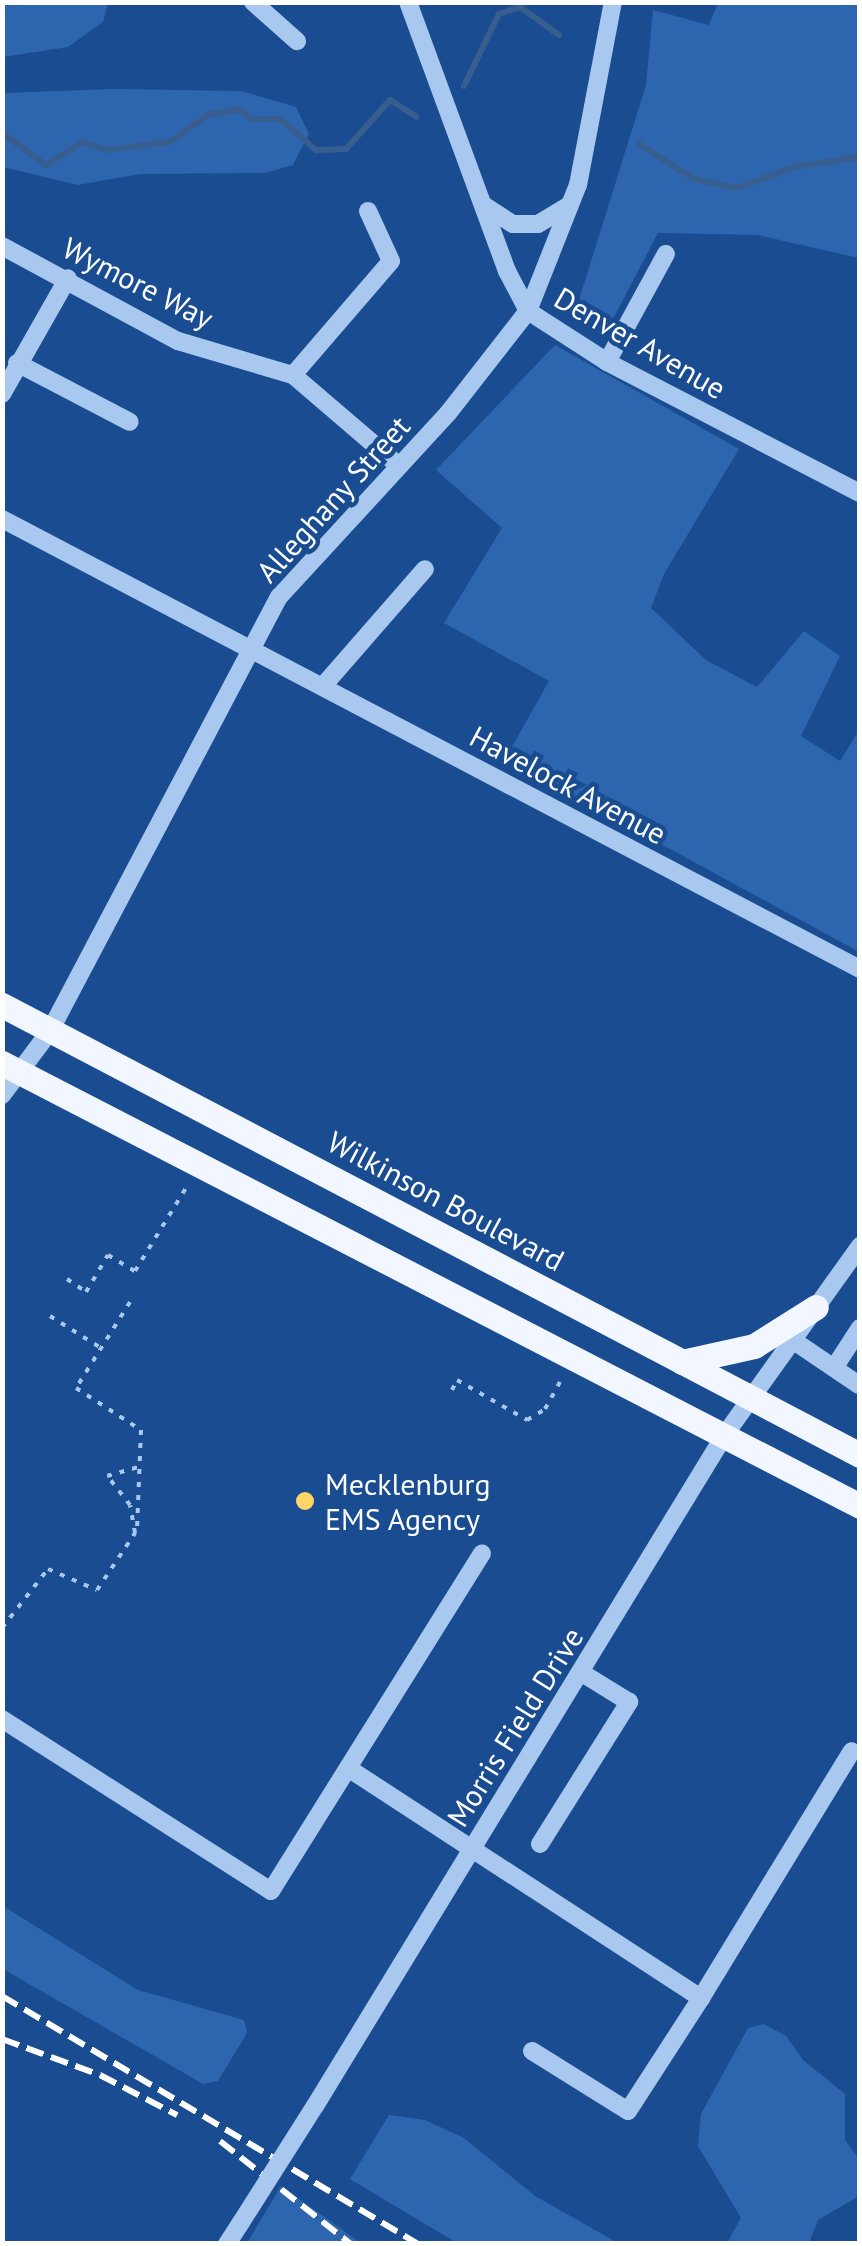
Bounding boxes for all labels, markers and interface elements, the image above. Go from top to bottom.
street label: Wymore Way [56,230,220,336]
street label: Denver Avenue [548,279,732,407]
street label: Alleghany Street [249,408,417,590]
street label: Havelock Avenue [463,718,673,852]
street label: Wilkinson Boulevard [322,1124,570,1278]
place label: Mecklenburg EMS Agency [325,1466,491,1536]
marker: Mecklenburg EMS Agency [294,1490,316,1512]
street label: Morris Field Drive [439,1621,591,1833]

